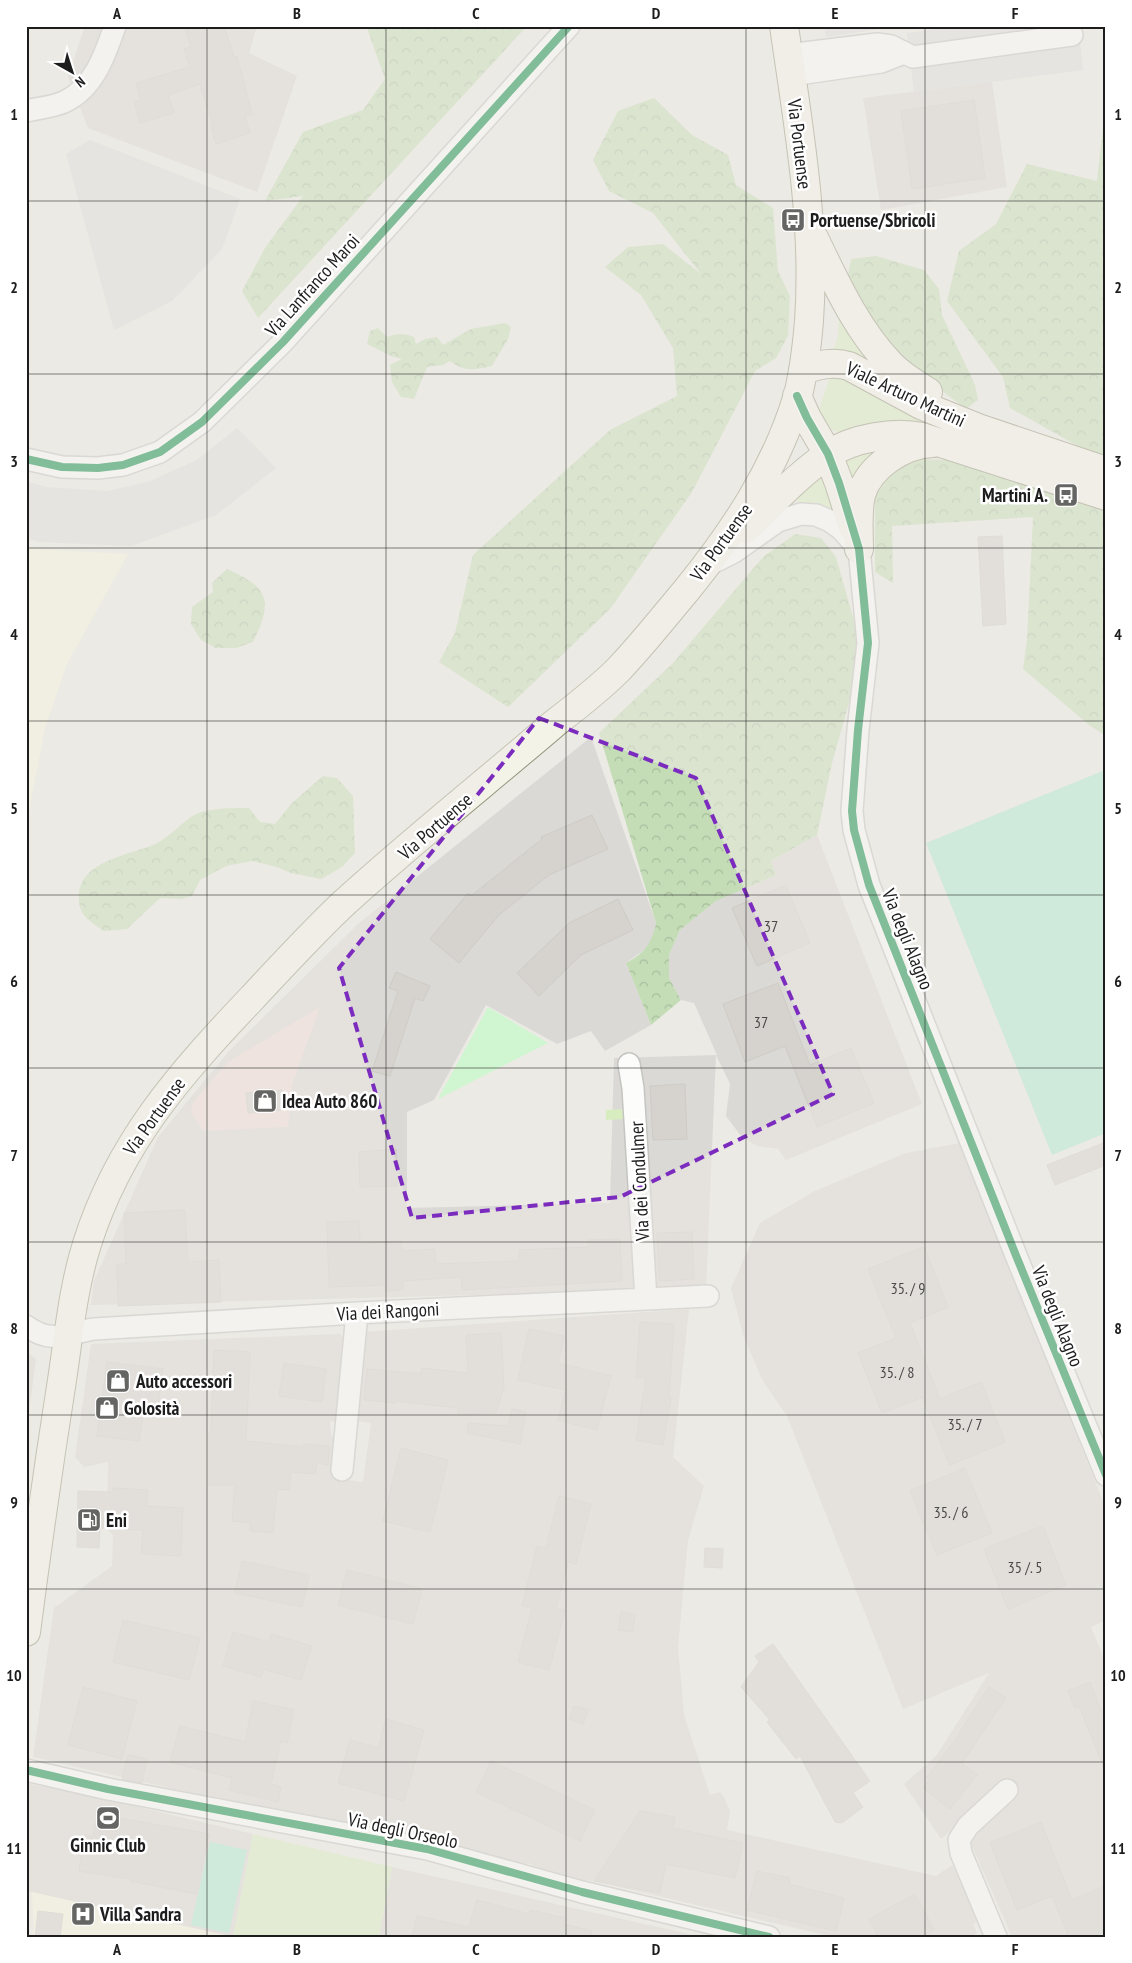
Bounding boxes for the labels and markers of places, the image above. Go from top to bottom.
bus stop icon: Portuense/Sbricoli [780,207,806,233]
place label: Portuense/Sbricoli [810,208,935,232]
bus stop icon: Martini A. [1053,482,1079,508]
place label: Martini A. [982,483,1048,507]
shop icon: Idea Auto 860 [252,1088,278,1114]
place label: Idea Auto 860 [282,1089,377,1113]
shop icon: Auto accessori [105,1368,131,1394]
place label: Auto accessori [135,1369,232,1393]
shop icon: Golosità [94,1395,120,1421]
place label: Golosità [124,1396,180,1420]
fuel station icon: Eni [76,1507,102,1533]
place label: Eni [106,1508,127,1532]
sports icon: Ginnic Club [95,1805,121,1831]
place label: Ginnic Club [70,1833,146,1857]
hospital icon: Villa Sandra [70,1901,96,1927]
place label: Villa Sandra [99,1902,182,1926]

